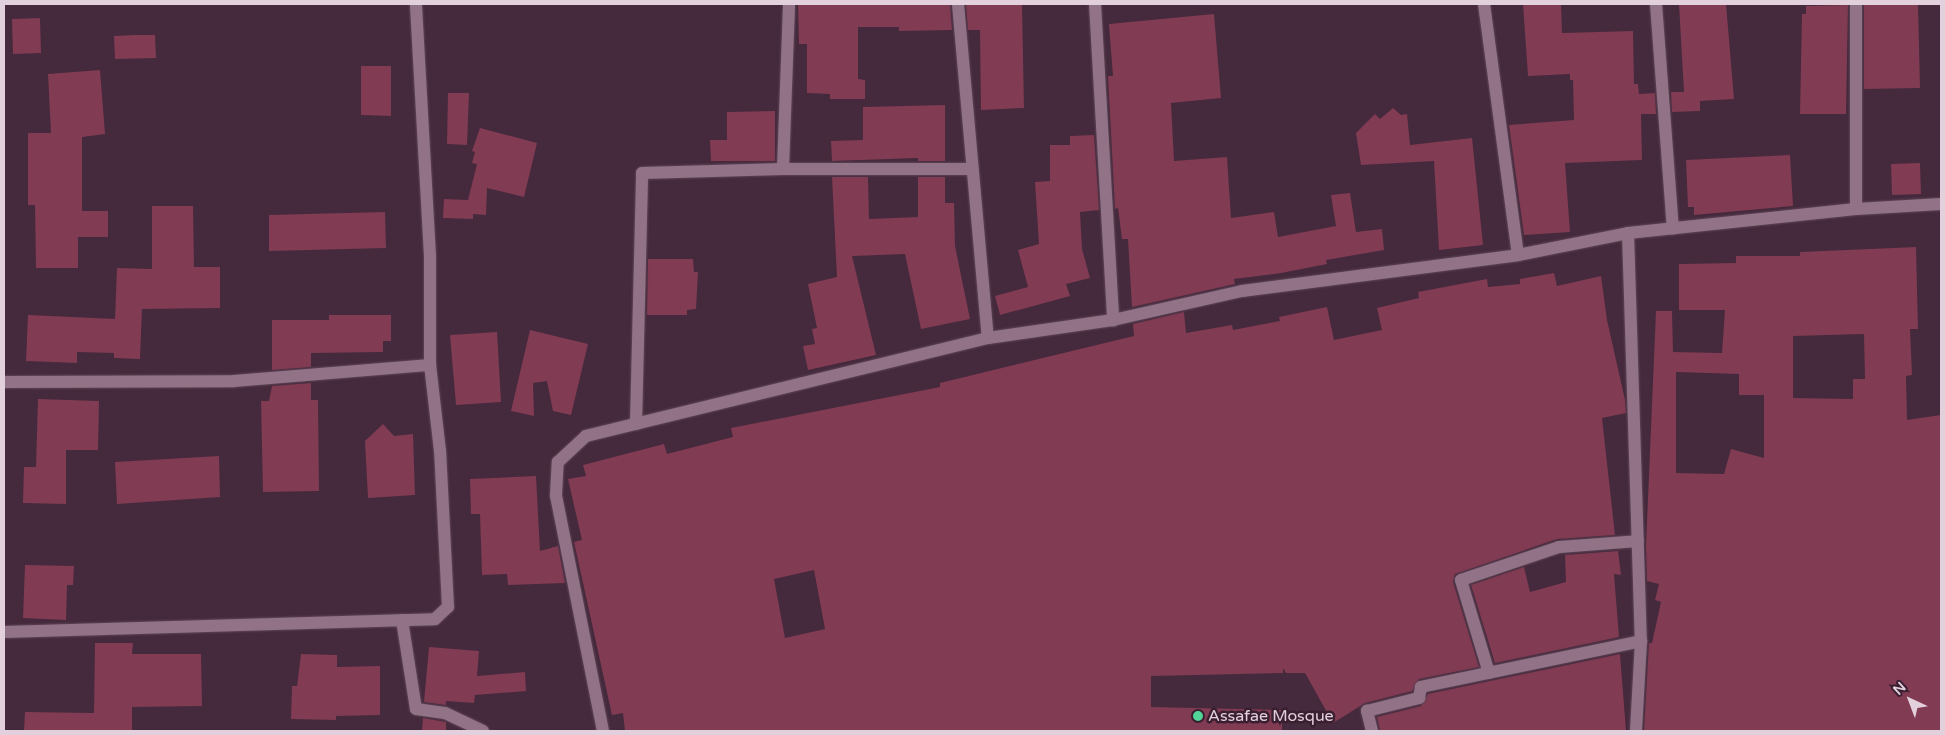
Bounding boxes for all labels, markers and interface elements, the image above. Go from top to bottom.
north arrow [1885,675,1935,725]
text: N [1890,679,1909,699]
place label: Assafae Mosque [1208,706,1334,726]
marker: Assafae Mosque [1192,710,1204,722]

